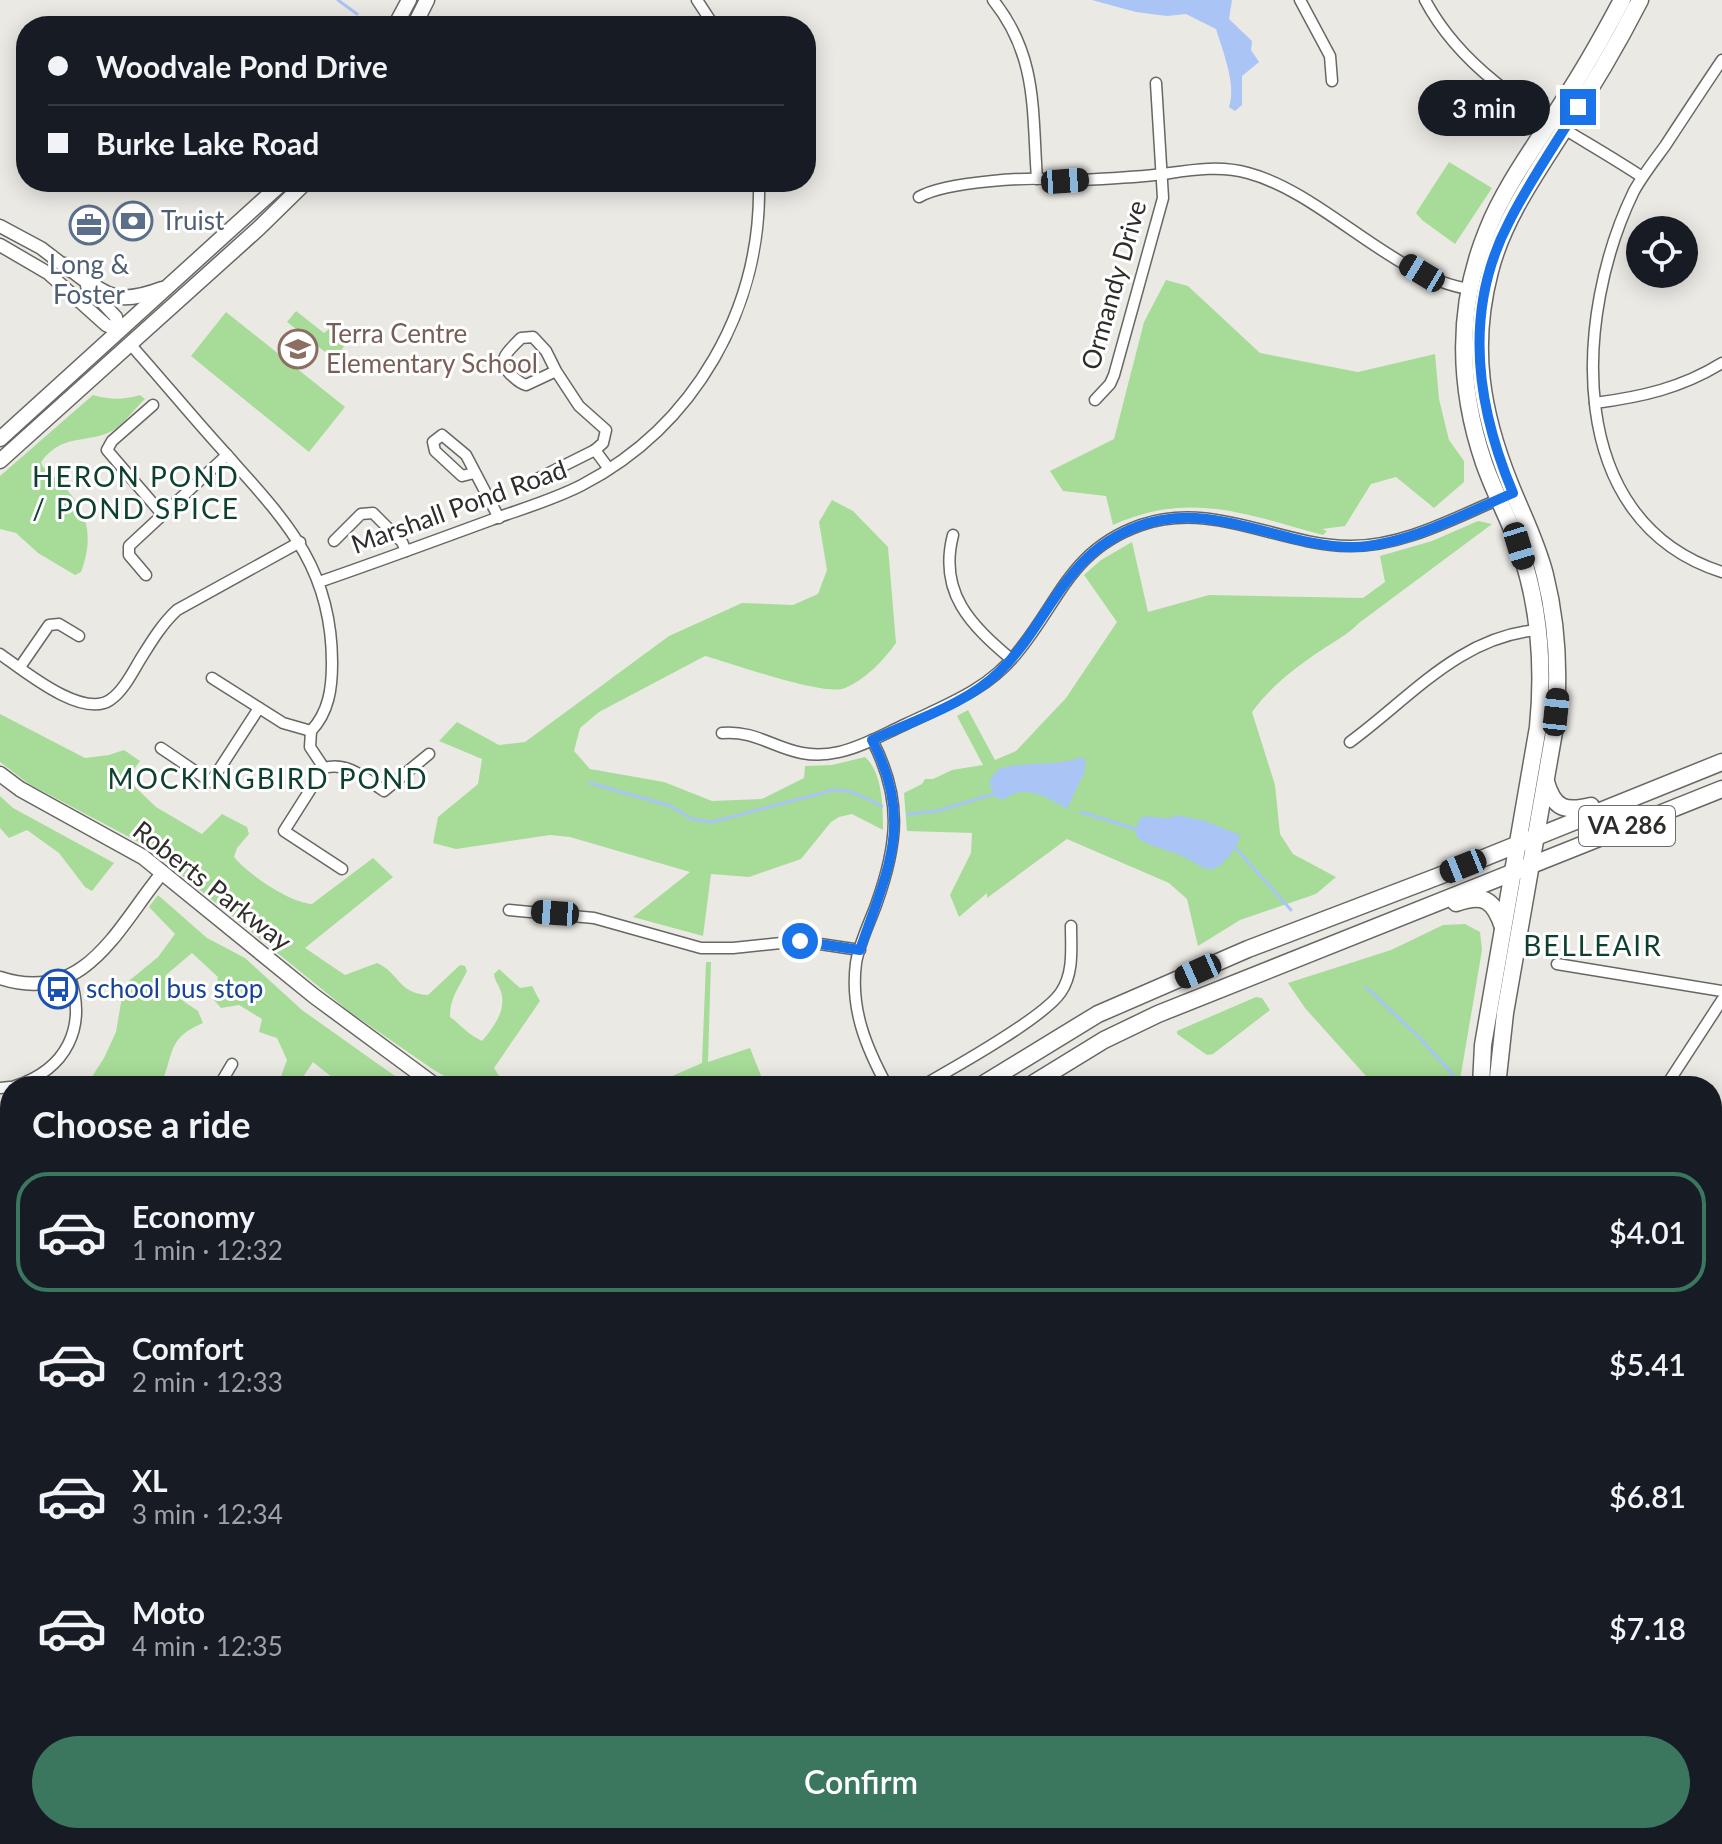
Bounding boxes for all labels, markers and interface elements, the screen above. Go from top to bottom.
text: Woodvale Pond Drive [96,48,388,84]
callout: 3 min [1418,79,1550,135]
route end [1560,89,1596,125]
text: 3 min [1452,92,1516,124]
text: Burke Lake Road [96,125,319,161]
car [1040,167,1090,195]
street label: Ormandy Drive [1074,196,1153,373]
bank icon: Truist [112,200,154,242]
office icon: Long & Foster [68,204,110,246]
place label: Truist [161,204,225,236]
map controls [1626,216,1698,288]
button: locate [1626,216,1698,288]
place label: Long & Foster [49,248,130,310]
car [1395,250,1449,296]
place label: Terra Centre Elementary School [326,317,538,379]
school or university icon: Terra Centre Elementary School [277,328,319,370]
street label: Marshall Pond Road [347,452,571,560]
district label: HERON POND / POND SPICE [32,459,240,525]
car [1501,520,1537,572]
car [1542,687,1570,737]
district label: MOCKINGBIRD POND [107,761,429,795]
road number: VA 286 [1579,806,1675,846]
street label: Roberts Parkway [127,813,299,957]
car [1436,846,1490,886]
car [530,899,580,927]
route start [782,923,818,959]
district label: BELLEAIR [1523,928,1663,962]
car [1171,950,1225,992]
bus stop icon: school bus stop [37,968,79,1010]
place label: school bus stop [86,972,263,1004]
text: Choose a ride [32,1102,251,1146]
icon: car [36,1196,108,1268]
text: Economy [132,1198,255,1234]
text: $4.01 [1609,1214,1686,1250]
text: 1 min · 12:32 [132,1234,283,1266]
icon: car [36,1328,108,1400]
text: Comfort [132,1330,244,1366]
text: $5.41 [1609,1346,1686,1382]
text: 2 min · 12:33 [132,1366,283,1398]
icon: car [36,1460,108,1532]
text: XL [132,1462,168,1498]
text: $6.81 [1609,1478,1686,1514]
text: 3 min · 12:34 [132,1498,283,1530]
icon: car [36,1592,108,1664]
text: Moto [132,1594,205,1630]
text: $7.18 [1609,1610,1686,1646]
text: 4 min · 12:35 [132,1630,283,1662]
button: Confirm [32,1736,1690,1828]

